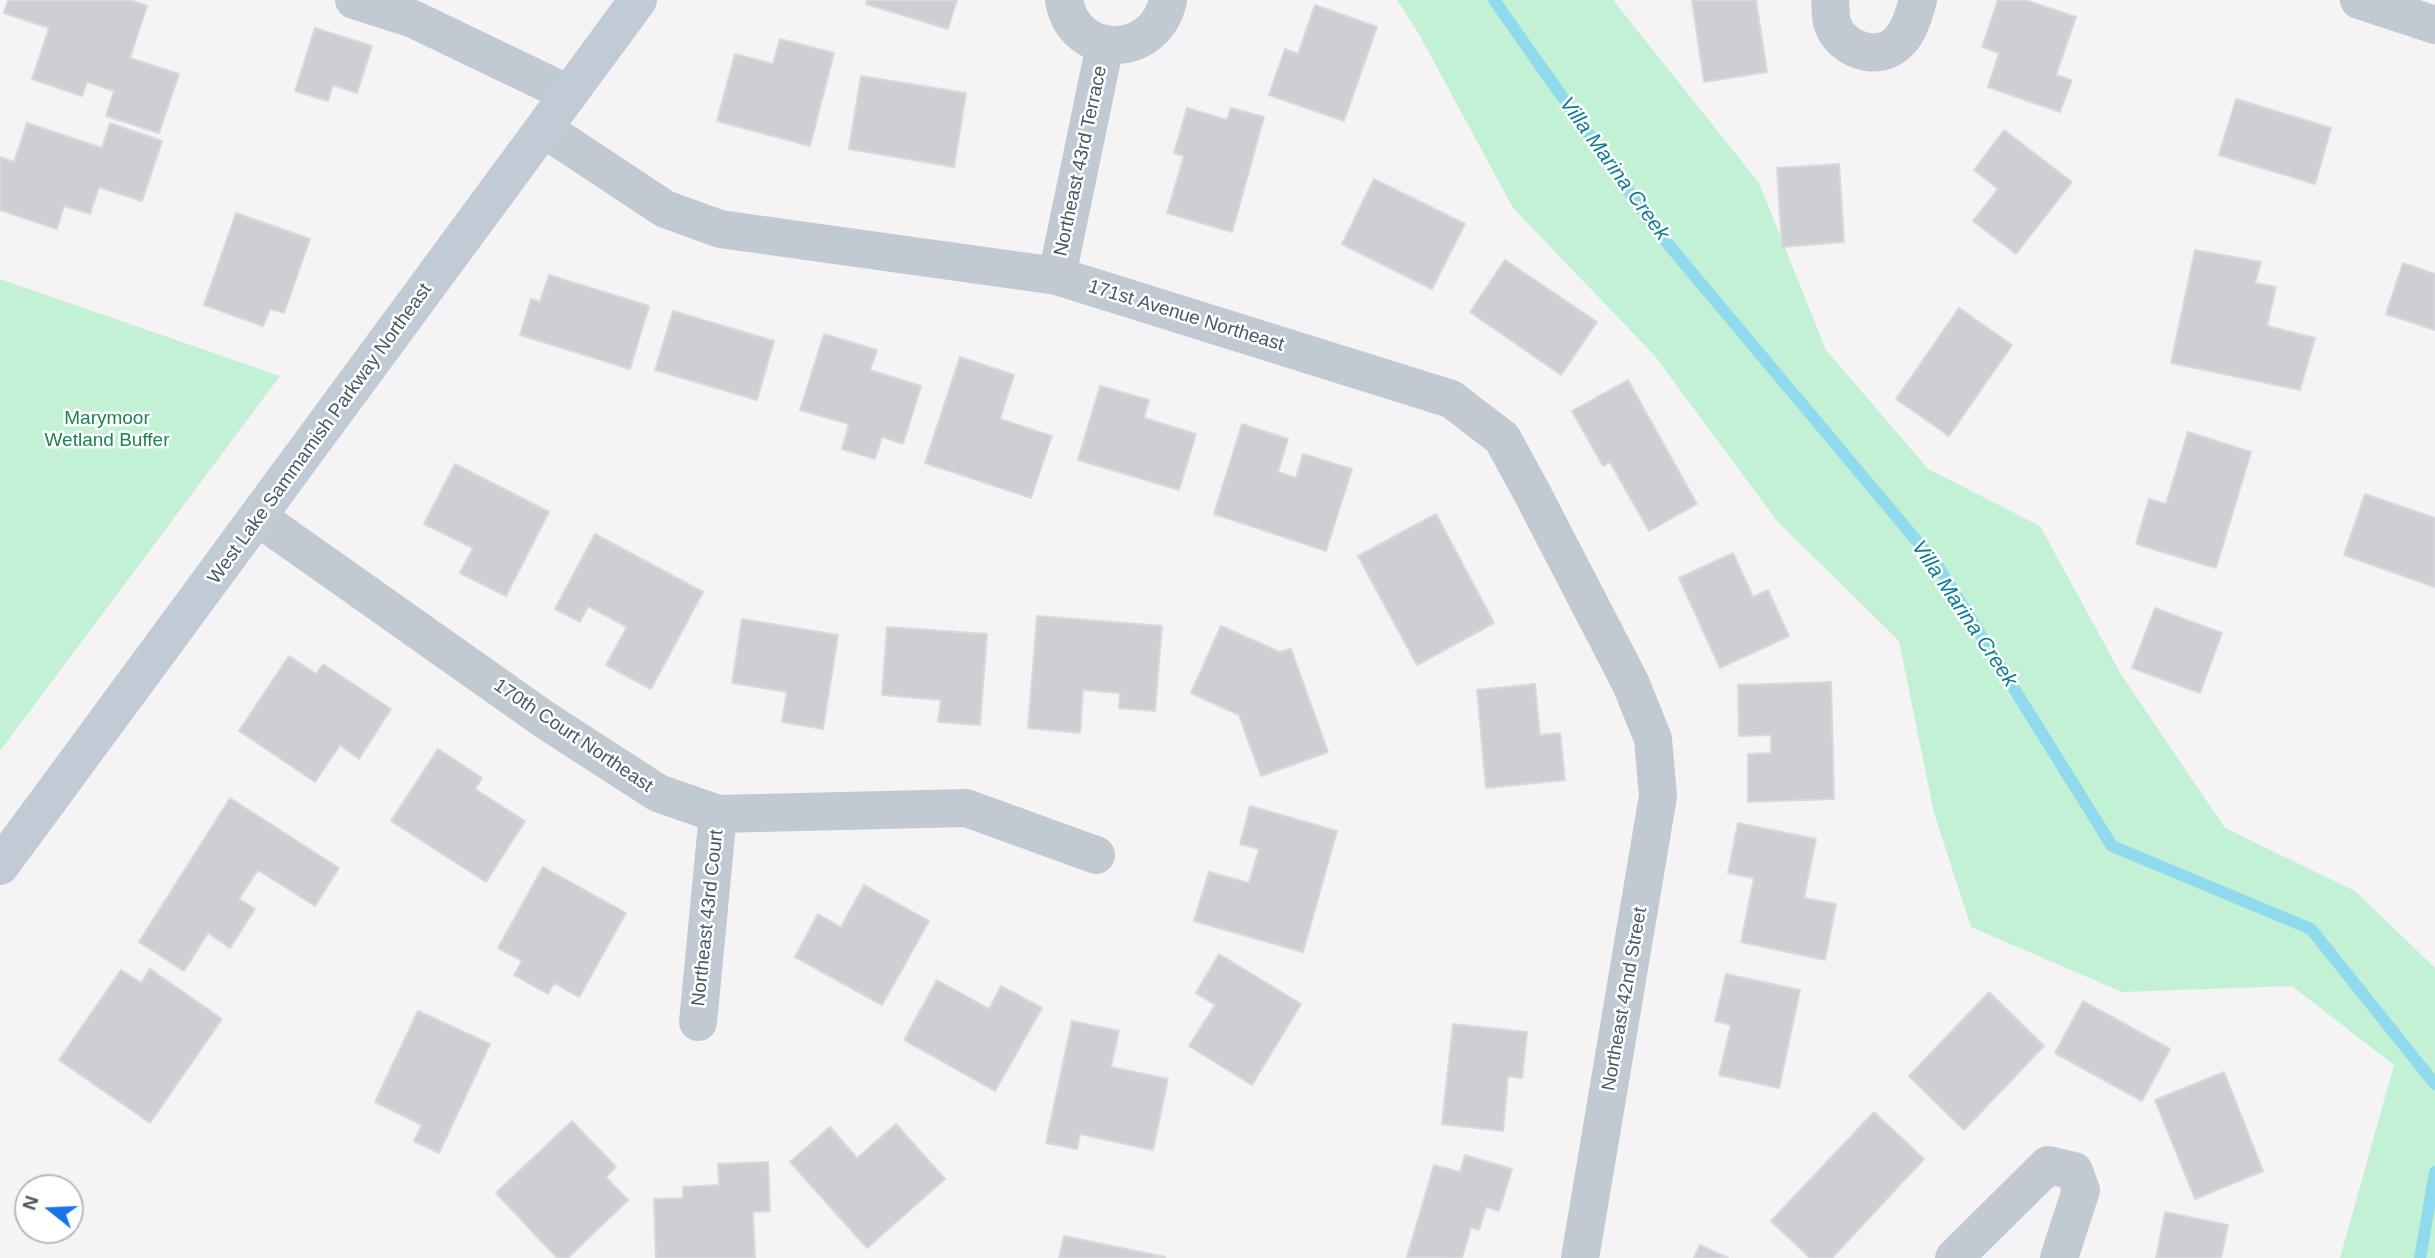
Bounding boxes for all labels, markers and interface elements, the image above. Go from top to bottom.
street label: Northeast 43rd Terrace [1050,64,1112,258]
water label: Villa Marina Creek [1553,92,1675,246]
street label: 171st Avenue Northeast [1085,275,1287,357]
street label: West Lake Sammamish Parkway Northeast [203,279,437,589]
park label: Marymoor Wetland Buffer [45,408,169,452]
water label: Villa Marina Creek [1906,536,2022,692]
street label: 170th Court Northeast [489,674,657,798]
street label: Northeast 43rd Court [687,829,729,1007]
street label: Northeast 42nd Street [1598,905,1652,1093]
north arrow [14,1174,84,1244]
text: N [18,1193,43,1213]

